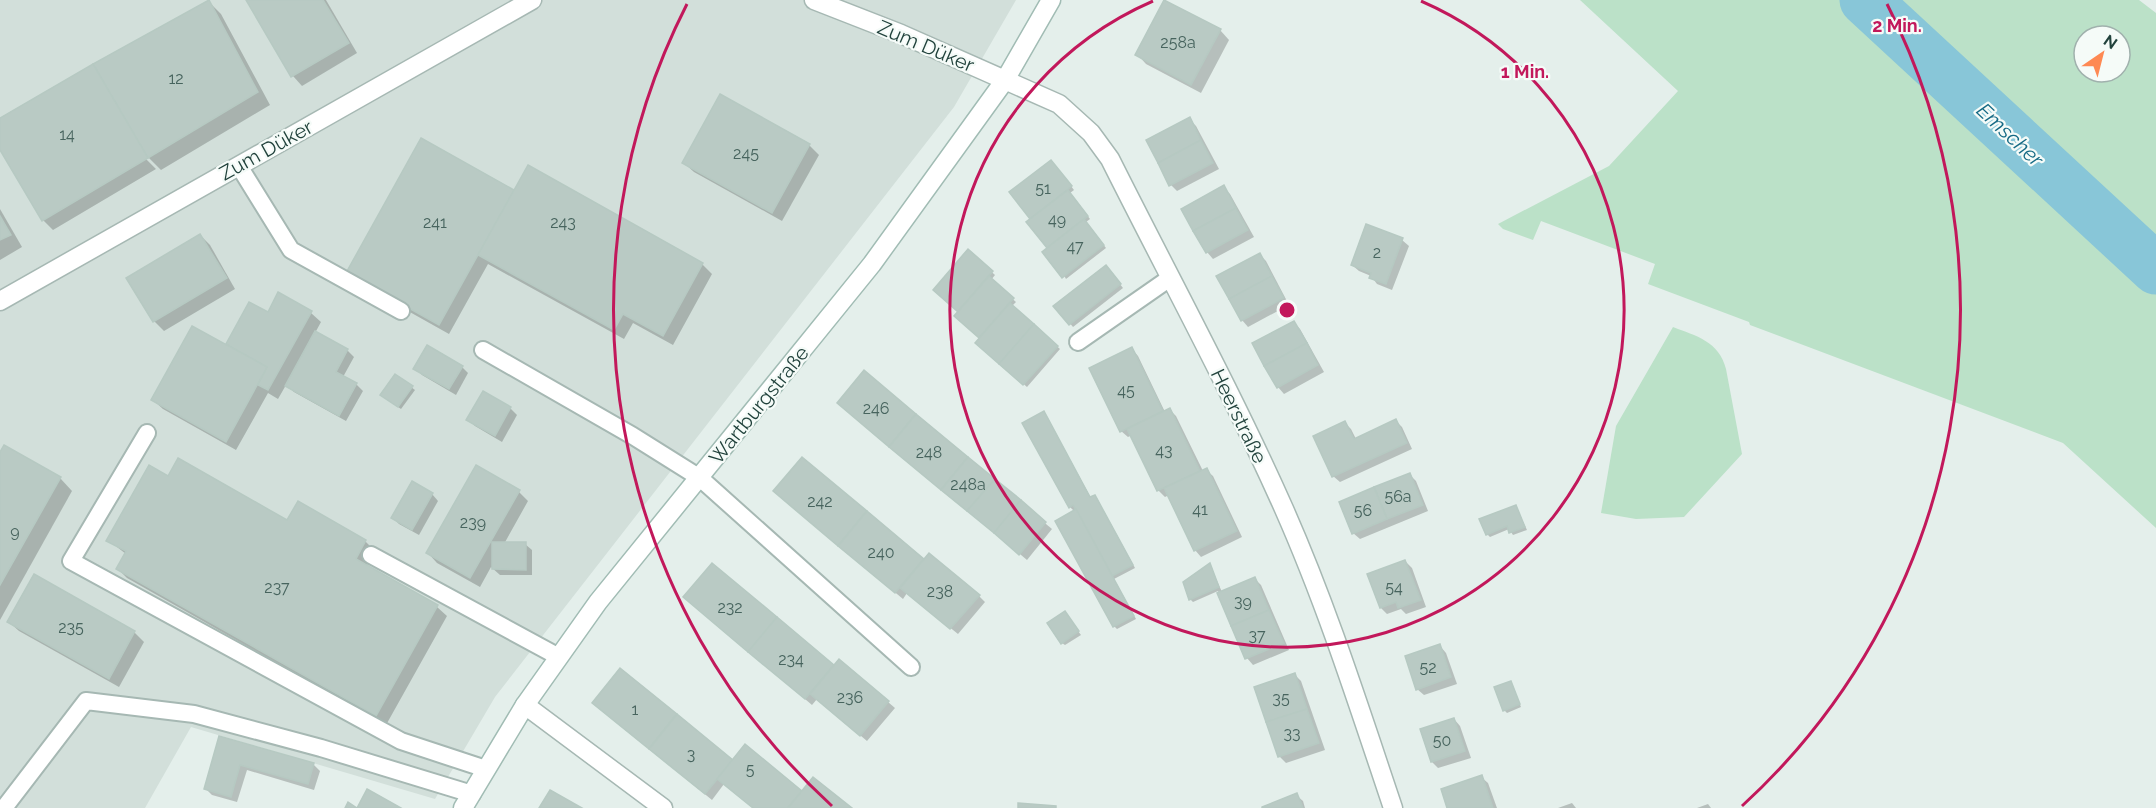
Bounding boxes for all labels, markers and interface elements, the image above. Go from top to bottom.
street label: Zum Düker [874,15,978,77]
text: 2 Min. [1872,15,1922,36]
north arrow [2072,24,2132,84]
text: N [2100,31,2121,53]
house number: 258a [1160,33,1196,52]
text: 1 Min. [1501,61,1549,82]
house number: 12 [168,69,184,88]
water label: Emscher [1972,98,2049,172]
street label: Zum Düker [215,115,317,185]
house number: 14 [59,125,75,144]
house number: 245 [733,144,759,163]
house number: 51 [1035,179,1051,198]
house number: 49 [1048,210,1066,229]
house number: 241 [423,213,447,232]
house number: 243 [550,213,576,232]
house number: 47 [1066,237,1084,256]
house number: 2 [1373,243,1381,262]
centre of rings [1277,300,1297,320]
street label: Wartburgstraße [704,341,814,469]
street label: Heerstraße [1206,365,1272,467]
house number: 45 [1117,381,1135,400]
house number: 246 [863,399,889,418]
house number: 43 [1155,441,1173,460]
house number: 248 [916,443,942,462]
house number: 248a [950,475,986,494]
house number: 56a [1384,487,1412,506]
house number: 242 [807,492,833,511]
house number: 41 [1192,500,1208,519]
house number: 56 [1354,501,1372,520]
house number: 239 [460,513,486,532]
house number: 9 [10,522,20,541]
house number: 240 [868,543,894,562]
house number: 237 [264,578,290,597]
house number: 54 [1385,578,1403,597]
house number: 238 [927,582,953,601]
house number: 39 [1234,592,1252,611]
house number: 232 [717,598,743,617]
house number: 235 [58,618,84,637]
house number: 37 [1248,626,1266,645]
house number: 234 [778,650,804,669]
house number: 52 [1419,658,1437,677]
house number: 236 [837,688,863,707]
house number: 35 [1272,689,1290,708]
house number: 1 [632,700,639,719]
house number: 33 [1283,724,1301,743]
house number: 50 [1433,731,1451,750]
house number: 3 [687,745,695,764]
house number: 5 [746,760,755,779]

